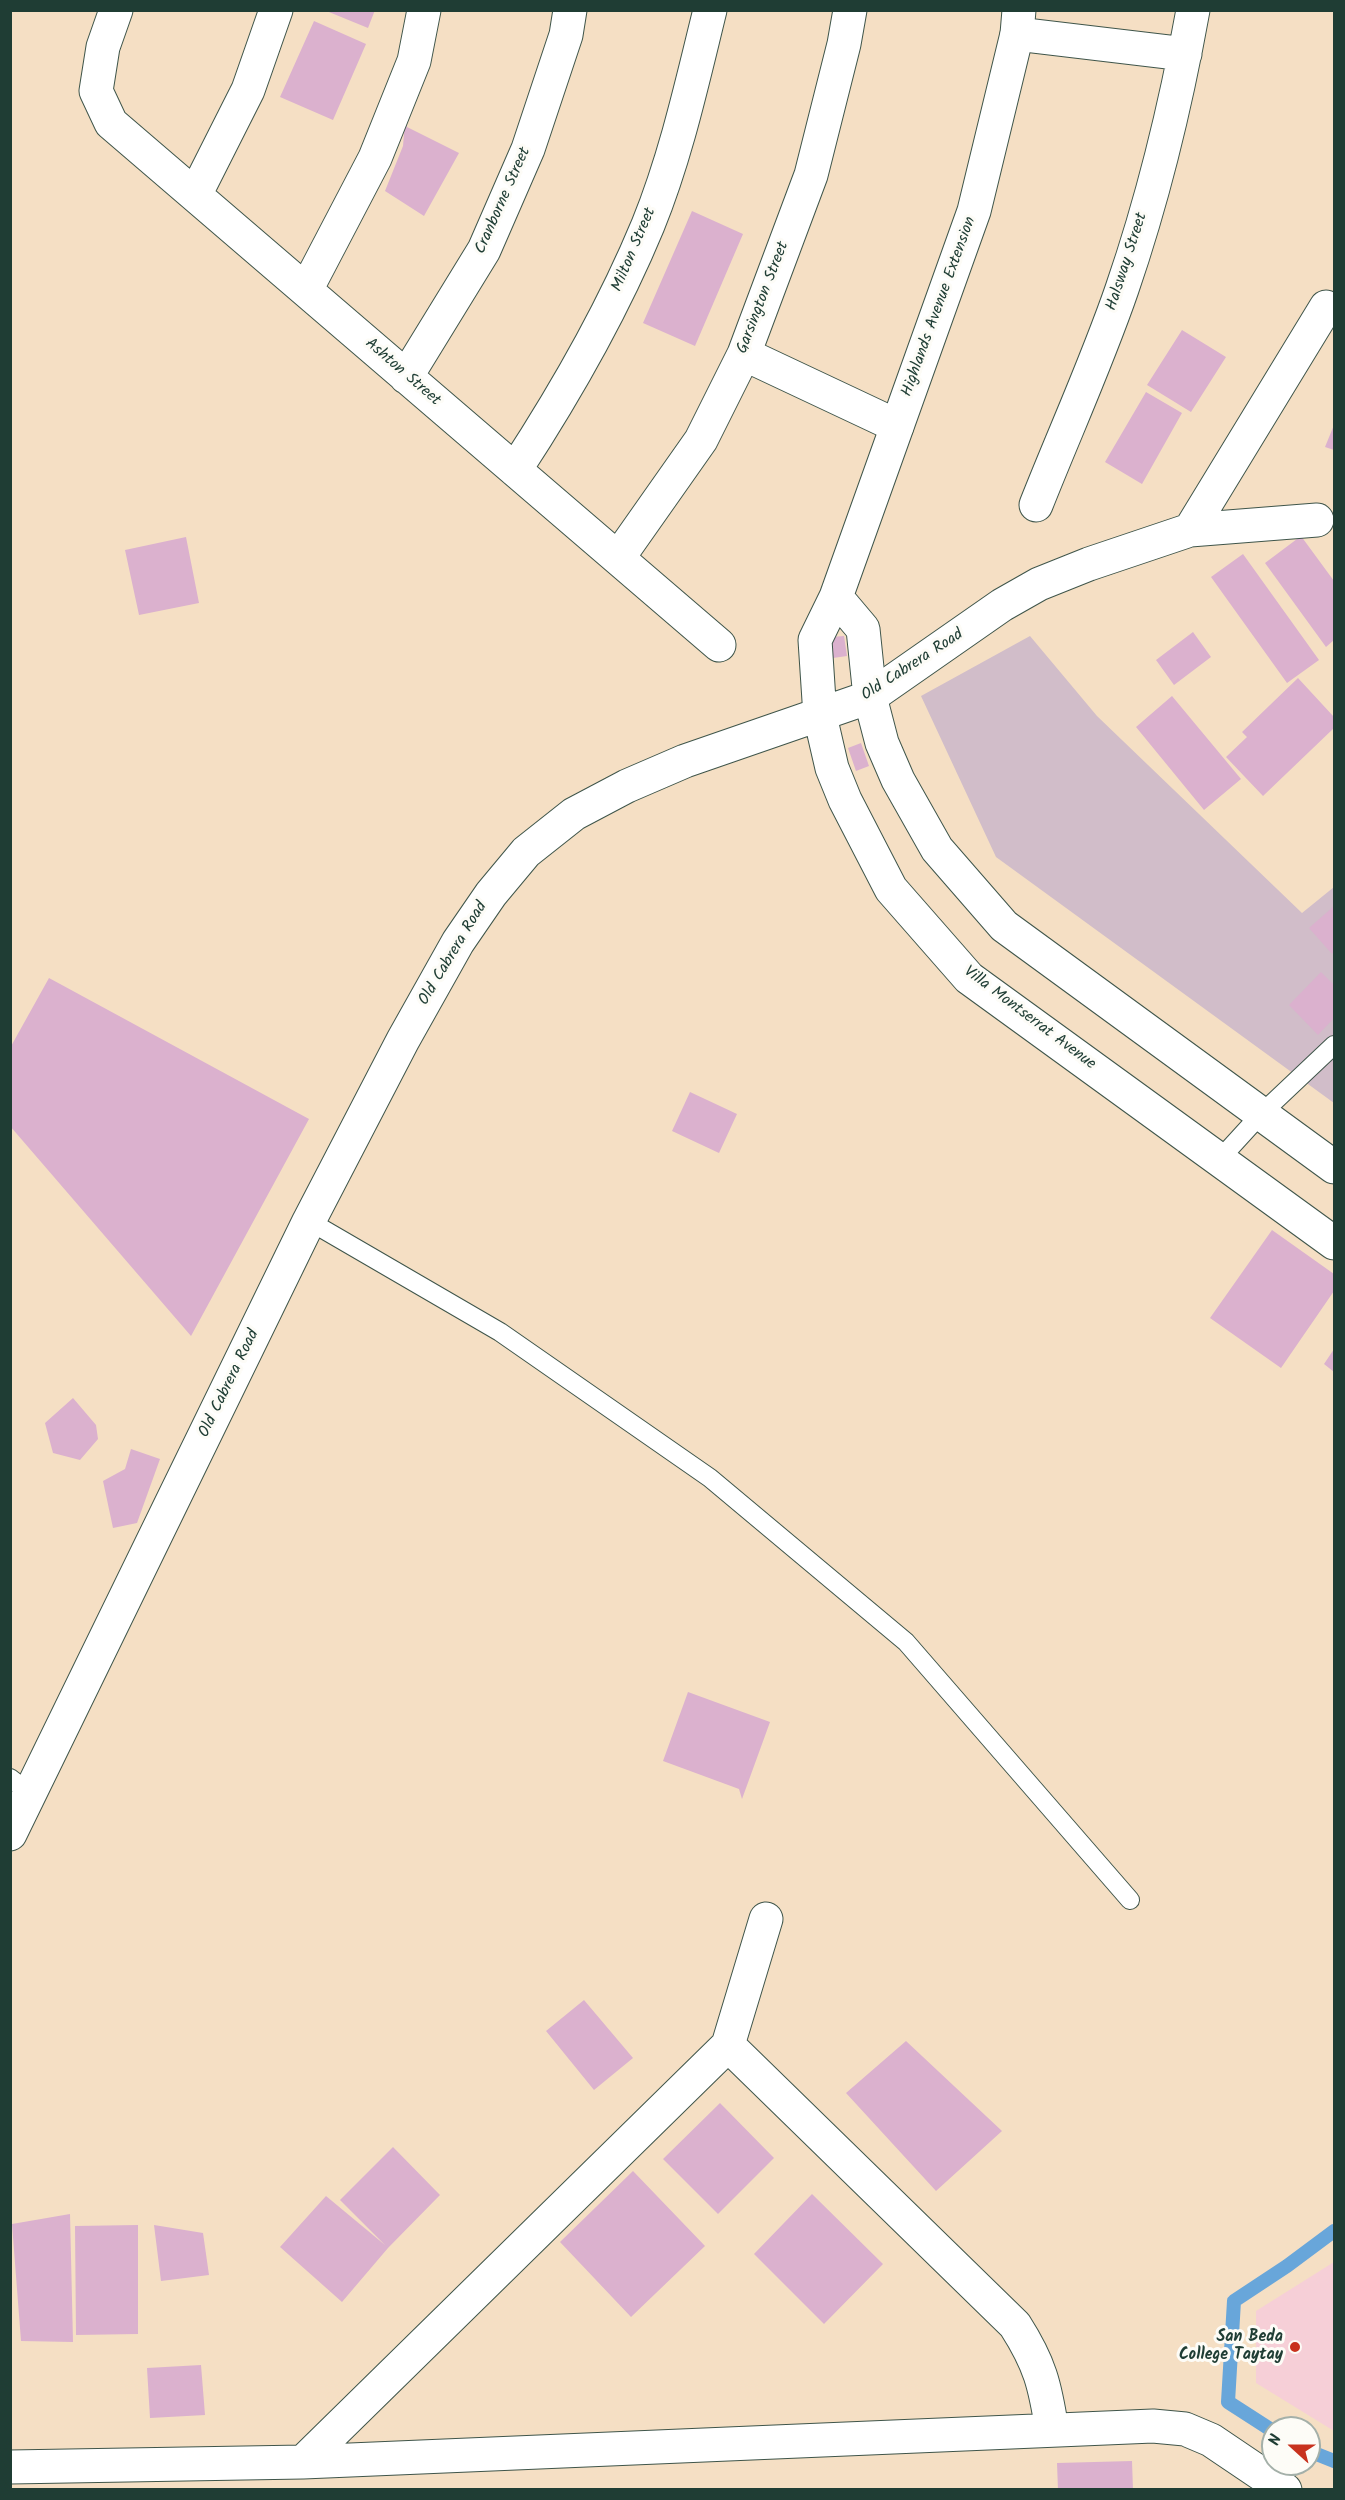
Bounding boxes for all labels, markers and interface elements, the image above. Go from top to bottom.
street label: Cranborne Street [472,145,536,257]
street label: Milton Street [609,205,661,295]
street label: Halsway Street [1103,211,1153,313]
street label: Highlands Avenue Extension [899,214,981,400]
street label: Garsington Street [734,239,794,357]
street label: Ashton Street [360,335,444,411]
street label: Old Cabrera Road [859,626,967,706]
street label: Old Cabrera Road [416,899,492,1009]
street label: Villa Montserrat Avenue [959,963,1099,1075]
street label: Old Cabrera Road [196,1327,264,1441]
place label: San Beda College Taytay [1179,2328,1283,2366]
marker: San Beda College Taytay [1288,2340,1302,2354]
north arrow [1261,2416,1321,2476]
text: N [1262,2431,1289,2449]

